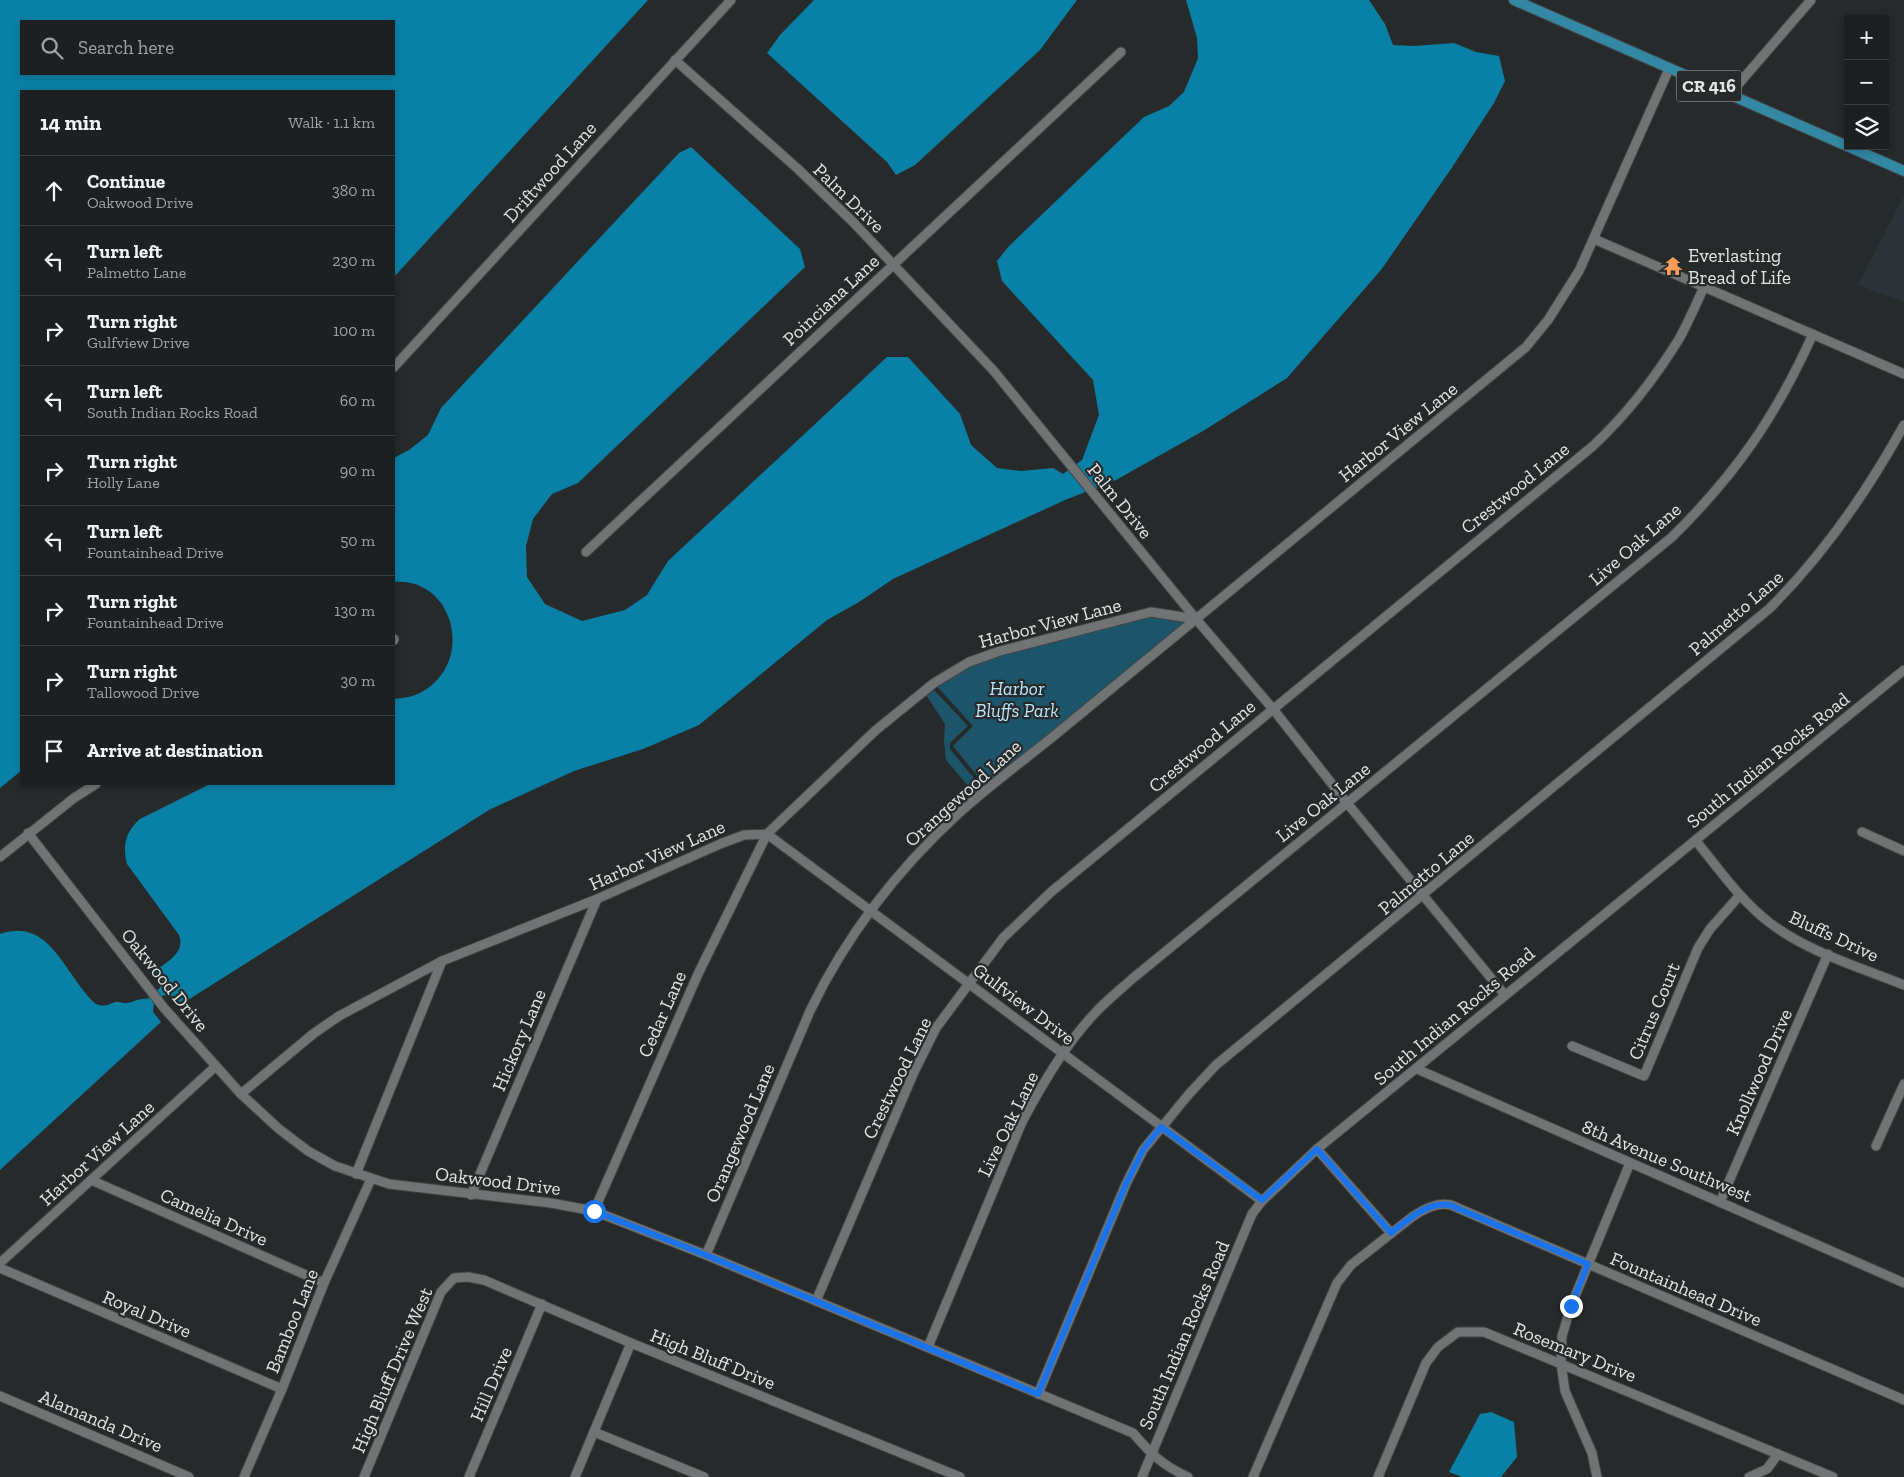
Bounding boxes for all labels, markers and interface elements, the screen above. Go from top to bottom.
map controls [1844,15,1889,150]
button: + [1844,15,1889,60]
search box [20,20,395,75]
icon: search [38,34,66,62]
text: Search here [78,36,174,59]
button: − [1844,60,1889,105]
road number: CR 416 [1676,70,1742,102]
button: layers [1844,105,1889,150]
text: 14 min [40,110,102,135]
text: Walk · 1.1 km [288,113,375,132]
street label: Driftwood Lane [499,117,601,227]
street label: Palm Drive [808,158,890,238]
text: Continue [87,170,165,193]
icon: ahead [40,177,68,205]
text: 380 m [332,181,375,200]
text: Oakwood Drive [87,193,193,212]
text: Turn left [87,240,162,263]
place label: Everlasting Bread of Life [1688,244,1791,289]
icon: left [40,247,68,275]
street label: Poinciana Lane [778,249,884,351]
text: 230 m [332,251,375,270]
temple icon: Everlasting Bread of Life [1662,255,1684,277]
text: Palmetto Lane [87,263,186,282]
text: Turn right [87,310,177,333]
icon: right [40,317,68,345]
text: 100 m [333,321,375,340]
text: Gulfview Drive [87,333,190,352]
street label: Harbor View Lane [1334,377,1462,487]
text: Turn left [87,380,162,403]
icon: left [40,387,68,415]
text: 60 m [340,391,375,410]
text: South Indian Rocks Road [87,403,258,422]
street label: Crestwood Lane [1456,437,1574,539]
text: Turn right [87,450,177,473]
icon: right [40,457,68,485]
street label: Palm Drive [1083,459,1157,543]
text: 90 m [340,461,375,480]
text: Holly Lane [87,473,160,492]
street label: Live Oak Lane [1584,498,1686,590]
text: Turn left [87,520,162,543]
icon: left [40,527,68,555]
text: 50 m [340,531,375,550]
text: Fountainhead Drive [87,543,224,562]
street label: Palmetto Lane [1684,566,1788,660]
text: Turn right [87,590,177,613]
street label: Harbor View Lane [976,593,1124,653]
icon: right [40,597,68,625]
text: 130 m [334,601,375,620]
text: Fountainhead Drive [87,613,224,632]
text: Turn right [87,660,177,683]
icon: right [40,667,68,695]
text: 30 m [341,671,375,690]
park label: Harbor Bluffs Park [975,677,1059,722]
text: Tallowood Drive [87,683,199,702]
street label: South Indian Rocks Road [1682,687,1855,833]
street label: Crestwood Lane [1144,695,1260,797]
street label: Orangewood Lane [900,735,1026,851]
icon: arrive [40,737,68,765]
text: Arrive at destination [87,739,263,762]
street label: Live Oak Lane [1271,757,1375,847]
street label: Harbor View Lane [585,815,729,895]
street label: Palmetto Lane [1373,826,1479,920]
street label: Bluffs Drive [1786,905,1882,967]
street label: Oakwood Drive [116,924,214,1036]
street label: South Indian Rocks Road [1369,942,1540,1090]
street label: Gulfview Drive [968,958,1080,1050]
street label: Citrus Court [1623,959,1685,1063]
street label: Cedar Lane [633,967,691,1061]
street label: Hickory Lane [487,985,551,1095]
street label: Knollwood Drive [1721,1005,1797,1139]
street label: Crestwood Lane [858,1013,936,1143]
street label: Orangewood Lane [700,1060,780,1206]
street label: Live Oak Lane [973,1067,1043,1180]
street label: Harbor View Lane [35,1095,159,1211]
street label: 8th Avenue Southwest [1579,1115,1755,1207]
street label: Oakwood Drive [434,1162,562,1200]
street label: Camelia Drive [157,1183,271,1251]
route start [583,1200,606,1223]
street label: South Indian Rocks Road [1134,1237,1234,1433]
street label: Fountainhead Drive [1607,1247,1765,1331]
street label: Bamboo Lane [261,1265,323,1376]
street label: High Bluff Drive West [347,1284,437,1456]
street label: Royal Drive [99,1285,195,1343]
route end [1560,1295,1583,1318]
street label: Rosemary Drive [1510,1317,1640,1387]
street label: High Bluff Drive [647,1323,779,1395]
street label: Hill Drive [465,1343,517,1425]
street label: Alamanda Drive [36,1385,166,1457]

